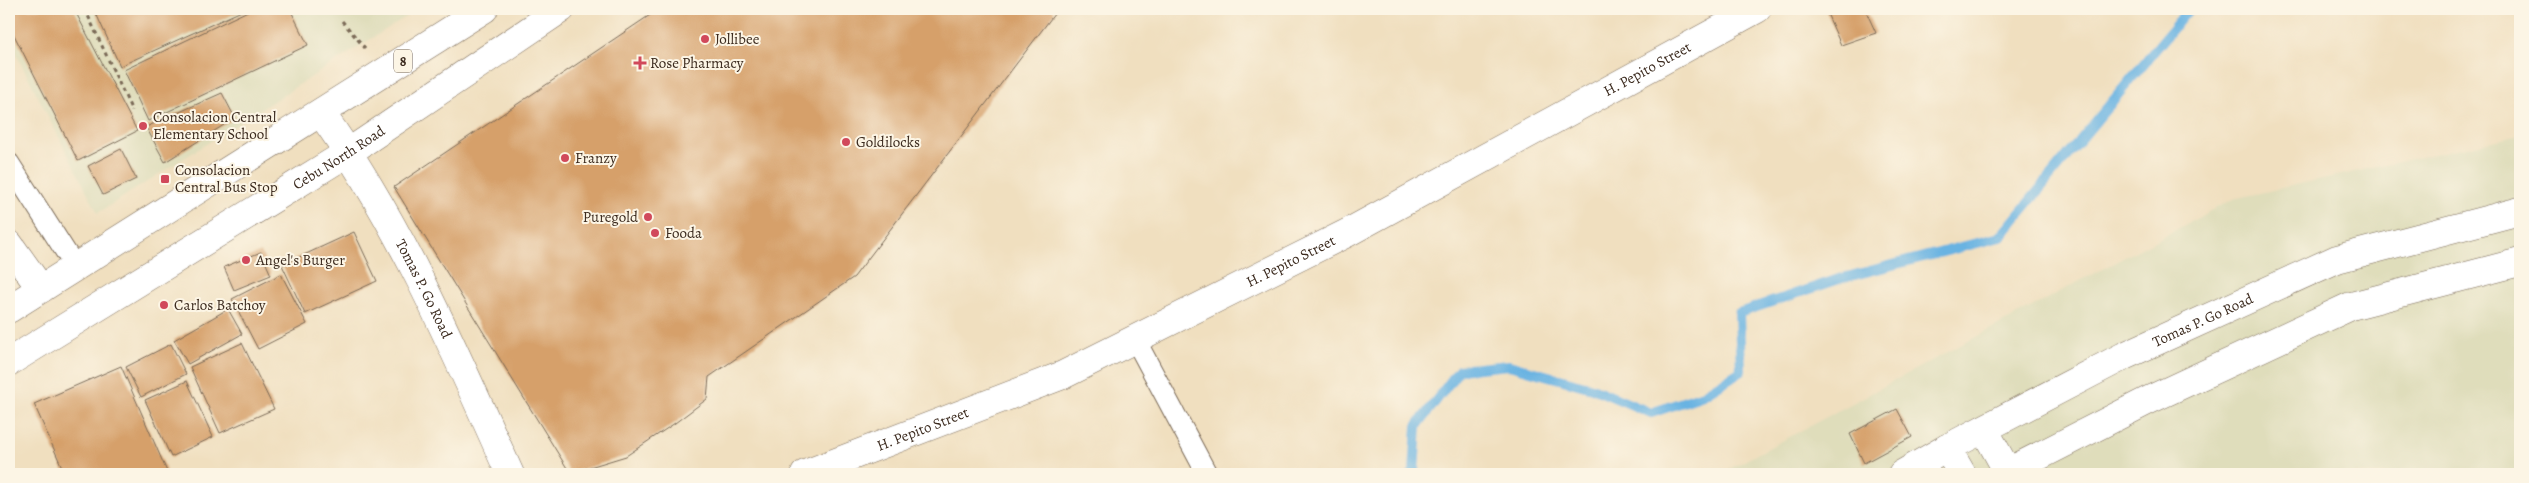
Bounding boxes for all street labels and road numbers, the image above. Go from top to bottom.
street label: H. Pepito Street [1600,37,1695,101]
road number: 8 [394,49,412,72]
street label: Cebu North Road [289,120,389,194]
street label: H. Pepito Street [1243,230,1339,292]
street label: Tomas P. Go Road [391,236,457,342]
street label: Tomas P. Go Road [2149,288,2257,352]
street label: H. Pepito Street [874,402,972,456]

